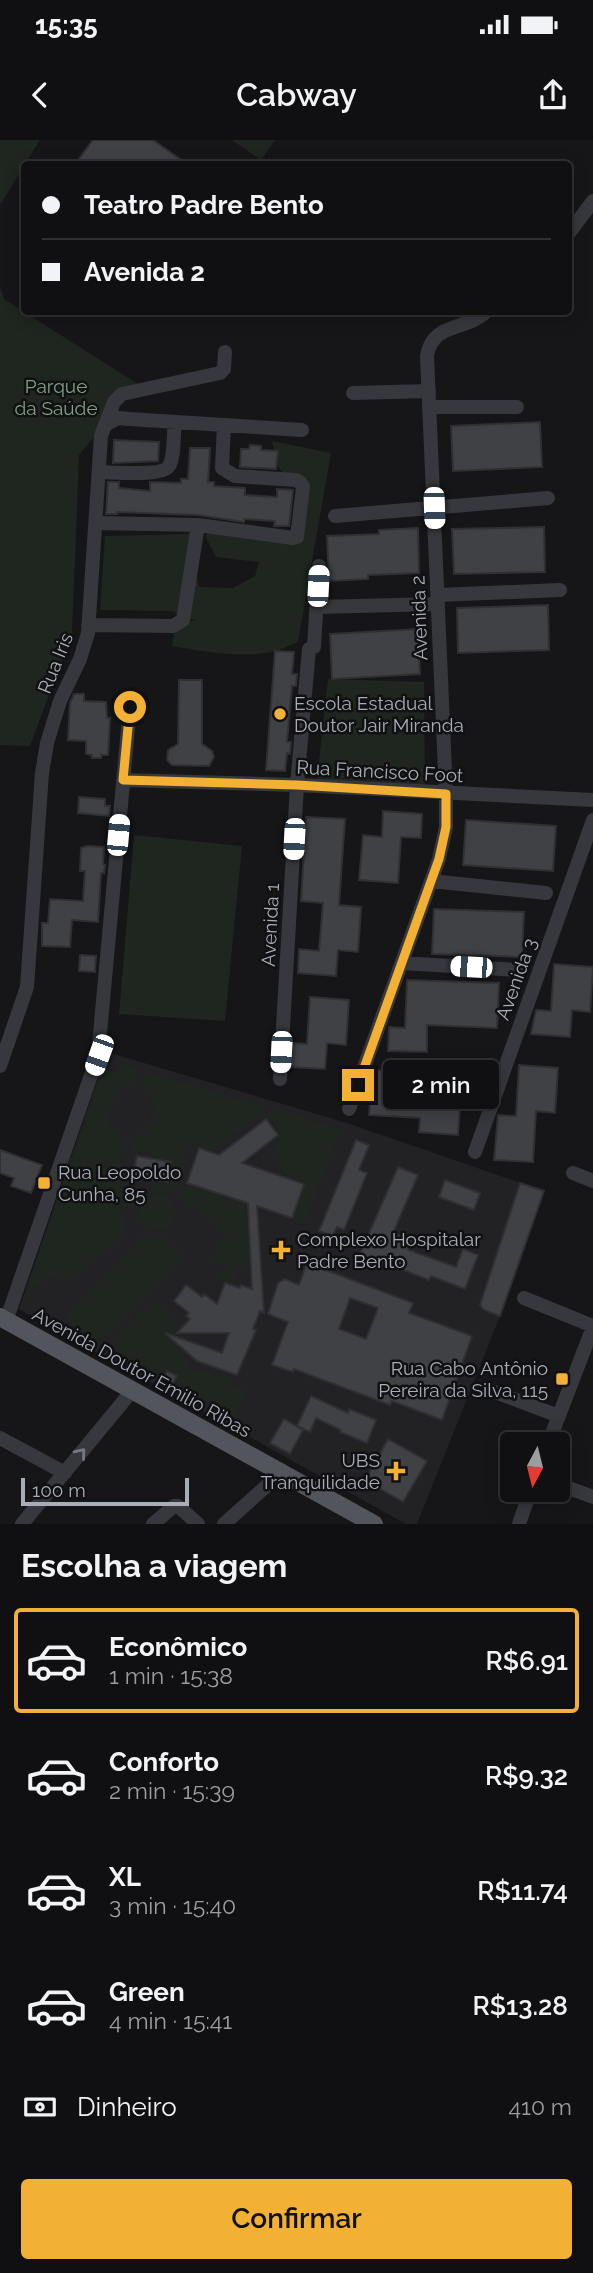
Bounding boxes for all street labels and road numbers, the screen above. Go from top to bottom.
street label: Avenida 2 [407,575,431,661]
street label: Rua Iris [33,629,77,697]
street label: Rua Francisco Foot [296,756,465,786]
street label: Avenida 1 [257,883,283,967]
street label: Avenida 3 [491,935,541,1023]
street label: Avenida Doutor Emilio Ribas [29,1303,255,1441]

